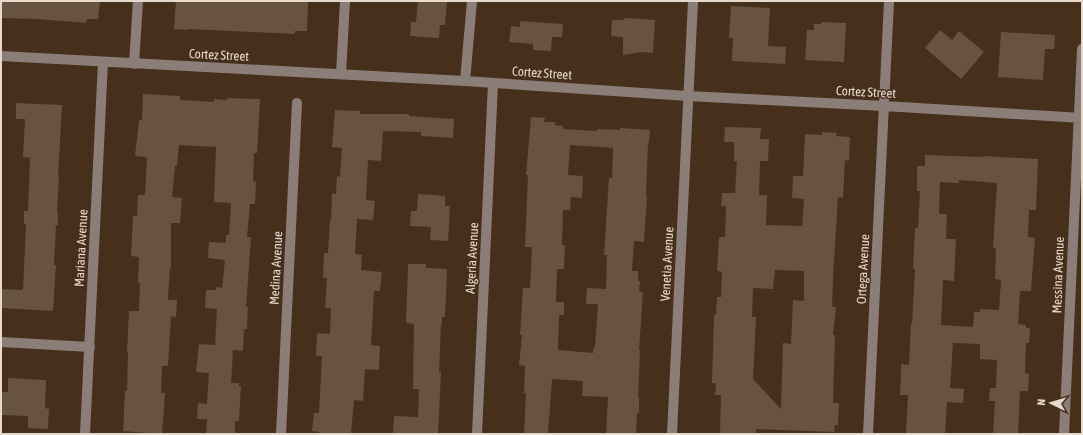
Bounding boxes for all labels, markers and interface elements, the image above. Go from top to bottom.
street label: Cortez Street [189,46,250,64]
street label: Cortez Street [511,63,573,83]
street label: Cortez Street [836,83,897,101]
street label: Mariana Avenue [71,209,91,287]
street label: Algeria Avenue [463,222,481,294]
street label: Venetia Avenue [658,226,676,302]
street label: Medina Avenue [267,231,285,305]
street label: Ortega Avenue [854,234,872,304]
street label: Messina Avenue [1049,236,1067,314]
north arrow [1031,383,1071,423]
text: N [1035,398,1047,406]

